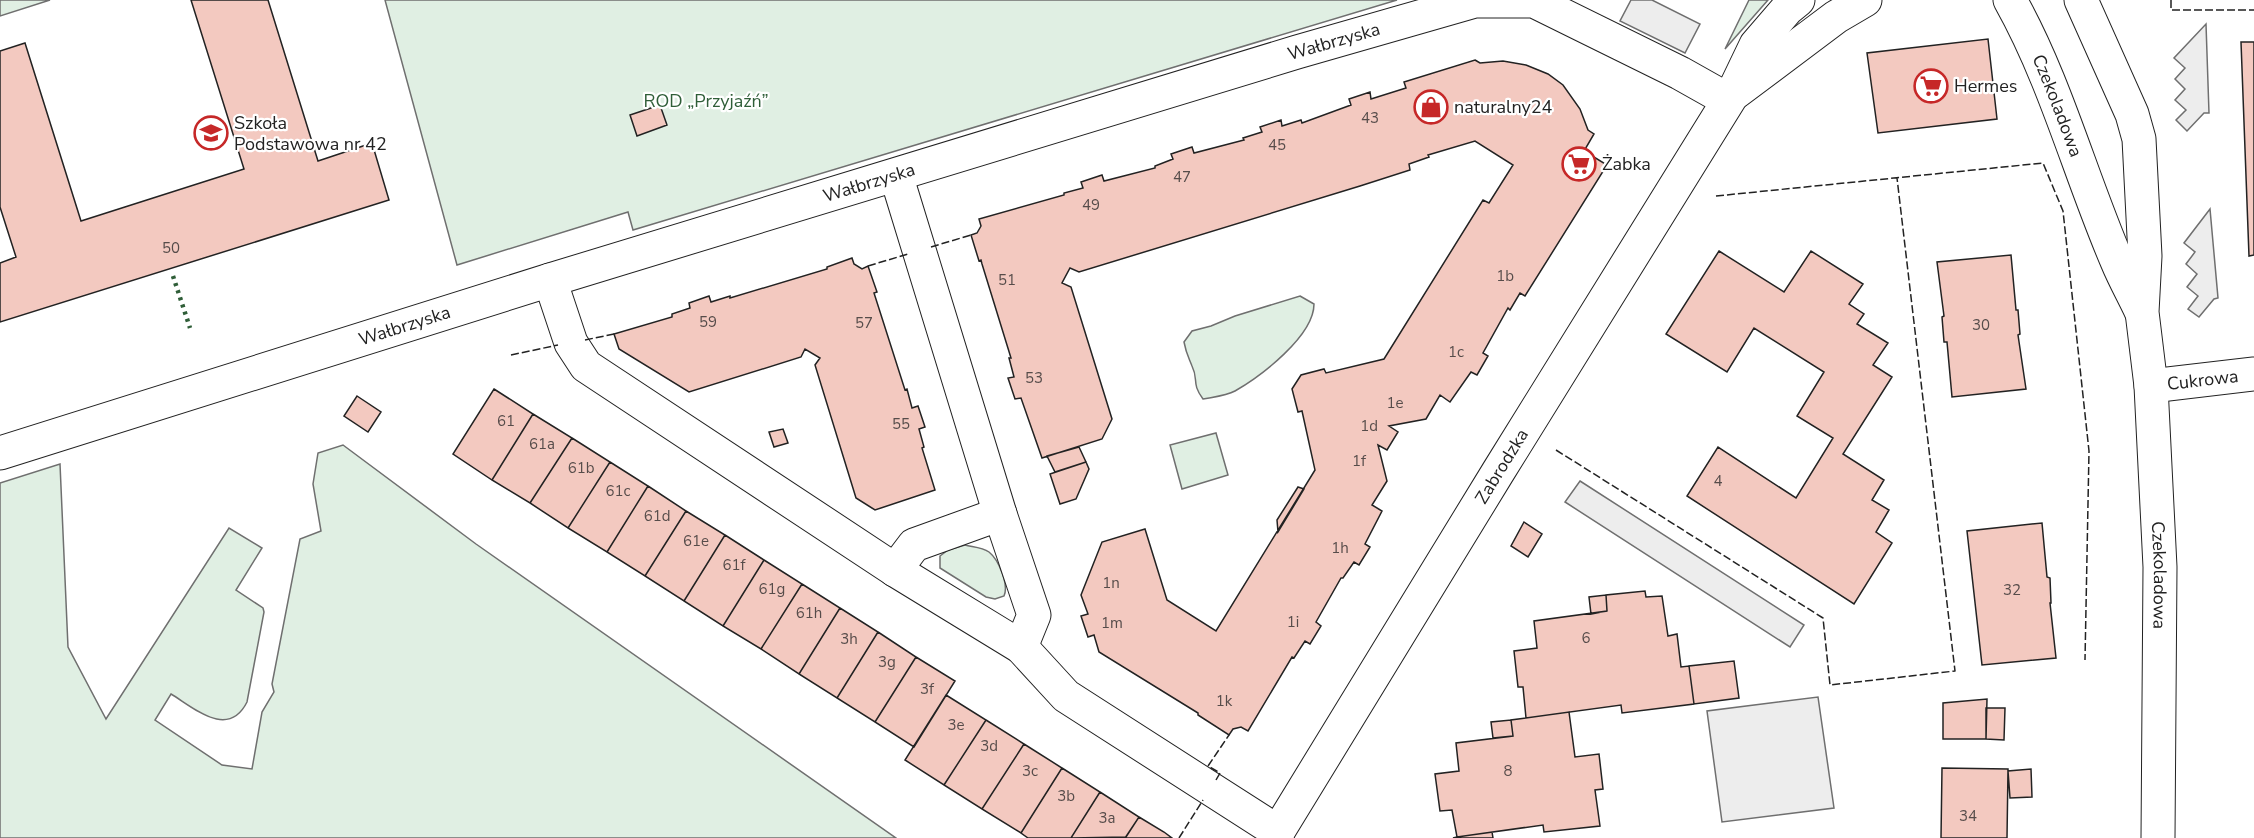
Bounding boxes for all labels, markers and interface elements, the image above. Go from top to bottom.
street label: Wałbrzyska [1285,17,1383,66]
street label: Czekoladowa [2027,51,2088,160]
supermarket icon: Hermes [1913,68,1949,104]
place label: Hermes [1954,74,2017,98]
park label: ROD „Przyjaźń” [643,89,769,113]
shop icon: naturalny24 [1413,89,1449,125]
place label: naturalny24 [1454,95,1553,119]
house number: 43 [1361,108,1379,128]
place label: Szkoła Podstawowa nr 42 [234,111,387,156]
school or university icon: Szkoła Podstawowa nr 42 [193,115,229,151]
house number: 45 [1268,135,1286,155]
supermarket icon: Żabka [1561,146,1597,182]
place label: Żabka [1602,152,1651,176]
street label: Wałbrzyska [820,157,918,208]
house number: 47 [1173,167,1191,187]
house number: 49 [1082,195,1100,215]
house number: 50 [162,238,180,258]
house number: 1b [1496,266,1514,286]
house number: 51 [998,270,1016,290]
street label: Wałbrzyska [356,300,453,351]
house number: 59 [699,312,717,332]
house number: 57 [855,313,873,333]
house number: 30 [1972,315,1990,335]
house number: 1c [1448,342,1464,362]
street label: Cukrowa [2166,364,2240,396]
house number: 53 [1025,368,1043,388]
house number: 1e [1387,393,1404,413]
house number: 61 [497,411,515,431]
house number: 55 [892,414,910,434]
house number: 1d [1360,416,1378,436]
street label: Zabrodzka [1469,424,1534,508]
house number: 61a [529,434,555,454]
house number: 1f [1352,451,1367,471]
house number: 61b [568,458,595,478]
house number: 4 [1713,471,1723,491]
house number: 61c [606,481,631,501]
house number: 61d [644,506,670,526]
street label: Czekoladowa [2146,521,2172,629]
house number: 61e [683,531,709,551]
house number: 1h [1331,538,1349,558]
house number: 61f [723,555,747,575]
house number: 1n [1102,573,1120,593]
house number: 61g [759,579,785,599]
house number: 32 [2003,580,2021,600]
house number: 61h [796,603,822,623]
house number: 1i [1287,612,1299,632]
house number: 1m [1101,613,1123,633]
house number: 6 [1581,628,1591,648]
house number: 3h [840,629,858,649]
house number: 3g [878,652,896,672]
house number: 3f [920,679,935,699]
house number: 1k [1216,691,1233,711]
house number: 3e [948,715,965,735]
house number: 3d [980,736,998,756]
house number: 3c [1022,761,1038,781]
house number: 8 [1503,761,1513,781]
house number: 3b [1057,786,1075,806]
house number: 34 [1959,806,1977,826]
house number: 3a [1099,808,1115,828]

